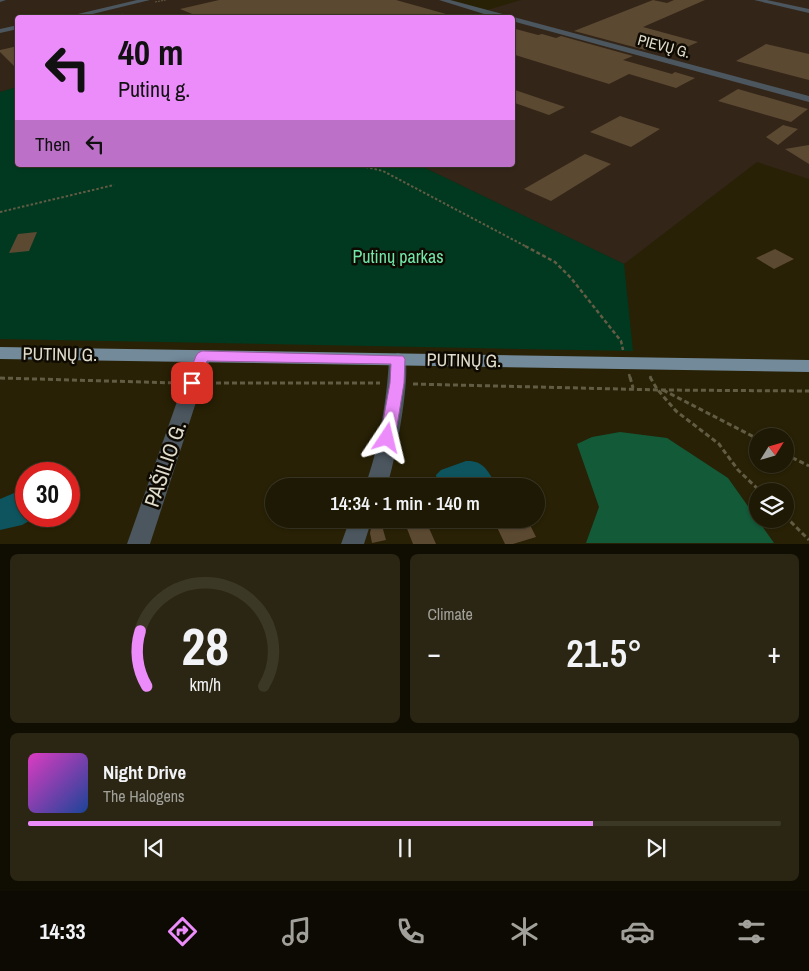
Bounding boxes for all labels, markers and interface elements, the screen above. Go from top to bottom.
text: 40 m [118,29,183,76]
street label: PIEVŲ G. [636,29,692,63]
icon: left [35,35,100,100]
text: Putinų g. [118,74,190,104]
icon: left [81,130,109,158]
text: Then [35,131,71,157]
park label: Putinų parkas [352,244,444,269]
street label: PUTINŲ G. [22,341,98,367]
street label: PUTINŲ G. [426,347,502,373]
pin [171,362,213,404]
icon: arrive [178,369,206,397]
position arrow [360,411,412,463]
street label: PAŠILIO G. [137,417,193,511]
north arrow [749,428,794,472]
map controls [749,428,794,528]
speed limit sign: 30 [15,462,80,527]
button: layers [749,483,794,528]
text: 14:34 · 1 min · 140 m [330,490,480,516]
text: Climate [428,603,473,625]
text: 28 [181,611,228,681]
text: 21.5° [566,628,642,679]
text: − [428,634,441,672]
text: + [768,634,781,672]
text: km/h [189,673,221,697]
text: Night Drive [103,759,186,785]
text: The Halogens [103,785,185,807]
icon: previous [140,834,168,862]
icon: pause [391,834,419,862]
icon: next [642,834,670,862]
icon: directions [165,914,200,949]
icon: music [279,914,314,949]
icon: phone [393,914,428,949]
icon: climate [507,914,542,949]
icon: car [620,914,655,949]
icon: filters [734,914,769,949]
text: 14:33 [39,916,86,946]

